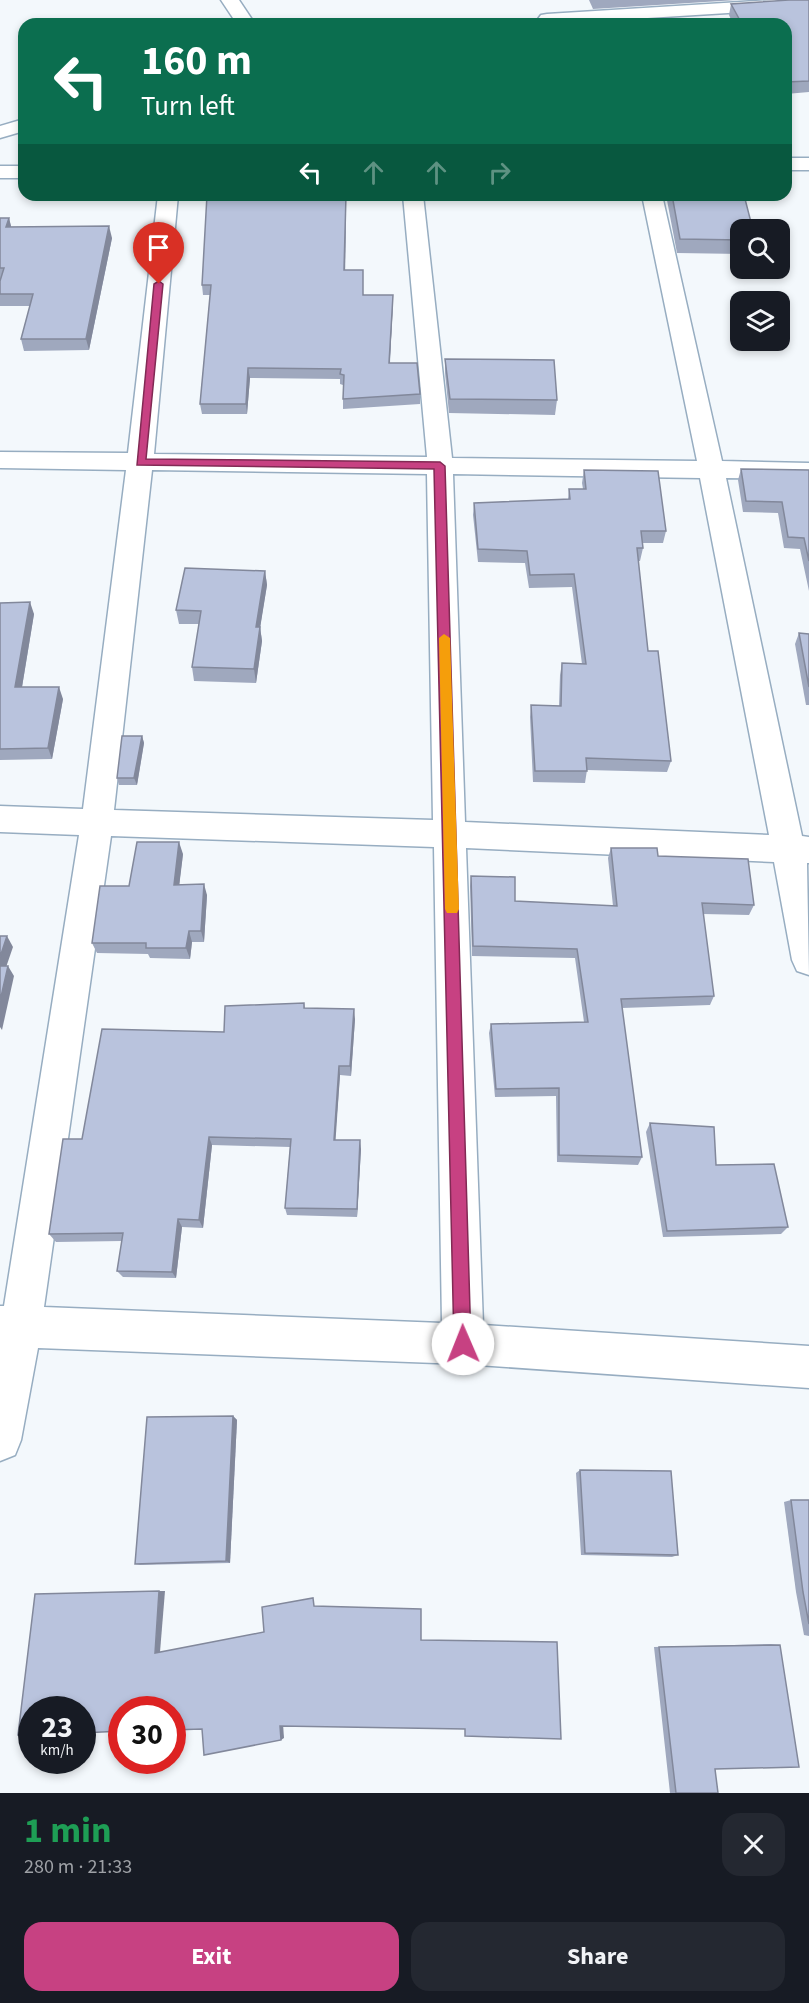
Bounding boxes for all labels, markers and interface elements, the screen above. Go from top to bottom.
text: 160 m [141,31,252,91]
icon: left [42,42,120,120]
text: Turn left [141,87,235,126]
icon: left [294,156,327,189]
icon: ahead [357,156,390,189]
icon: ahead [420,156,453,189]
icon: right [483,156,516,189]
map controls [730,219,790,351]
button: search [730,219,790,279]
pin [133,222,184,284]
icon: arrive [142,231,175,264]
button: layers [730,291,790,351]
position arrow [431,1312,495,1376]
speed limit sign: 30 [108,1696,186,1774]
text: 23 [41,1706,73,1749]
text: km/h [40,1740,74,1761]
text: 1 min [24,1805,112,1856]
button: close [722,1813,785,1876]
text: 280 m · 21:33 [24,1853,132,1881]
button: Exit [24,1922,399,1991]
button: Share [411,1922,785,1991]

